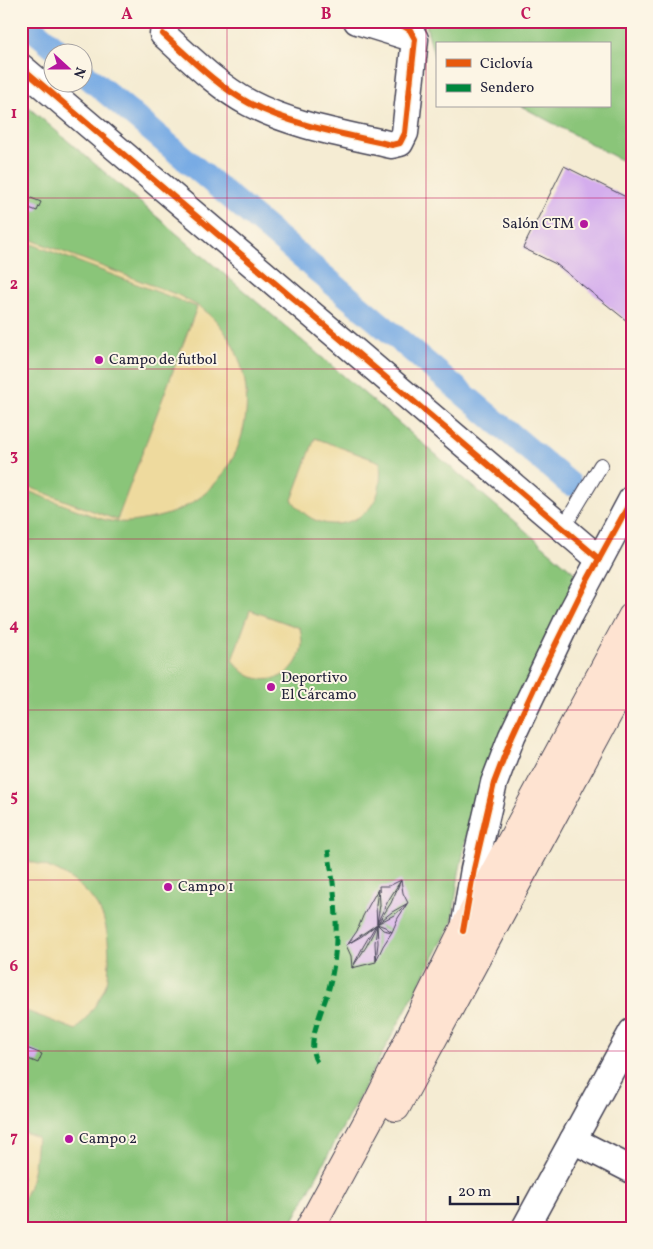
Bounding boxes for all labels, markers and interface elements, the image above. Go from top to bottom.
text: A [121,4,133,26]
text: B [321,4,332,26]
text: C [521,4,531,26]
north arrow [42,42,92,92]
legend [436,42,610,108]
text: Ciclovía [480,54,533,75]
text: N [68,64,89,80]
text: Sendero [480,78,534,99]
text: 1 [11,103,17,125]
place label: Salón CTM [502,214,574,235]
marker: Salón CTM [578,218,590,230]
text: 2 [10,274,18,296]
place label: Campo de futbol [109,350,217,371]
marker: Campo de futbol [93,354,105,366]
text: 3 [10,445,18,467]
text: 4 [9,615,19,637]
place label: Deportivo El Cárcamo [281,668,357,706]
marker: Deportivo El Cárcamo [265,681,277,693]
text: 5 [10,786,18,808]
place label: Campo 1 [178,877,234,898]
marker: Campo 1 [162,881,174,893]
text: 6 [10,956,19,978]
text: 7 [10,1127,18,1149]
place label: Campo 2 [79,1129,137,1150]
marker: Campo 2 [63,1133,75,1145]
scale bar [450,1174,518,1206]
text: 20 m [458,1182,491,1203]

